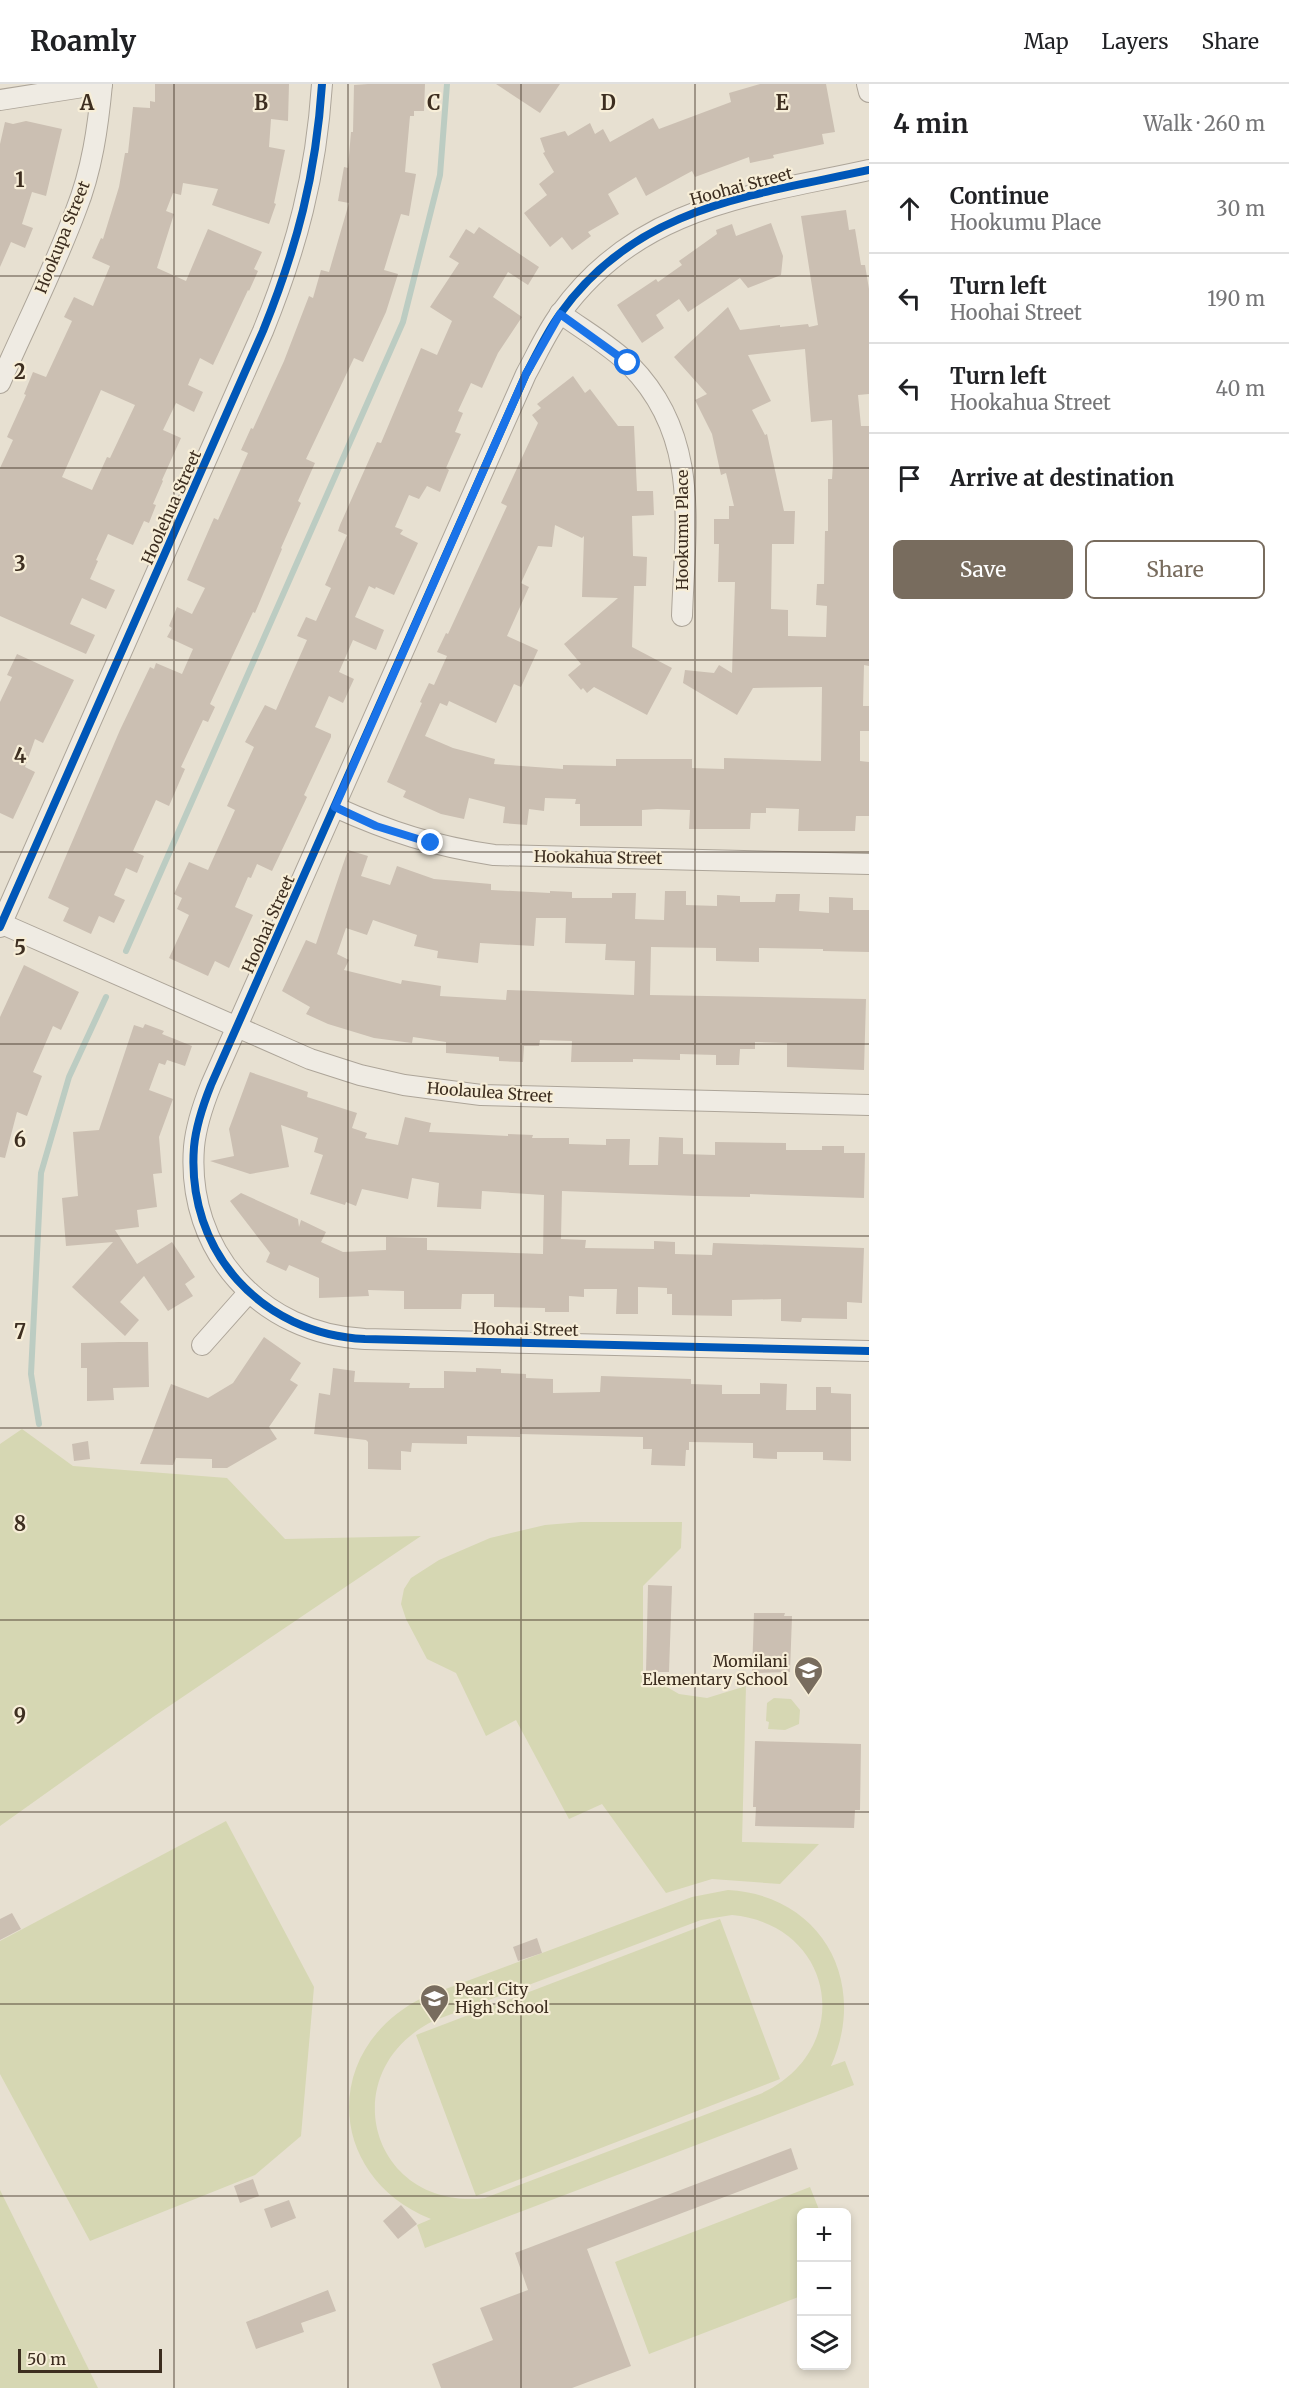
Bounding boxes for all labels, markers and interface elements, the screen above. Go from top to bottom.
text: Roamly [30,23,136,59]
text: Map [1024,28,1069,55]
text: Layers [1102,28,1169,55]
text: Share [1202,28,1259,55]
text: A [79,90,95,115]
text: B [254,90,268,115]
text: C [427,90,441,115]
text: D [600,90,616,115]
text: E [775,90,789,115]
text: 4 min [893,107,968,140]
text: Walk · 260 m [1143,111,1265,136]
street label: Hoohai Street [688,163,795,209]
text: 1 [15,167,25,192]
street label: Hookupa Street [30,177,94,296]
text: Continue [950,182,1049,210]
icon: ahead [893,192,926,225]
text: 30 m [1216,196,1265,221]
text: Hookumu Place [950,210,1101,235]
text: Turn left [950,272,1047,300]
icon: left [893,282,926,315]
text: 190 m [1207,286,1265,311]
text: Hoohai Street [950,300,1082,325]
route start [614,349,640,375]
text: 2 [14,359,26,384]
text: Turn left [950,362,1047,390]
icon: left [893,372,926,405]
text: 40 m [1215,376,1265,401]
text: Hookahua Street [950,390,1111,415]
street label: Hoolehua Street [137,446,205,567]
icon: arrive [893,462,926,495]
text: Arrive at destination [950,464,1174,492]
street label: Hookumu Place [672,470,692,590]
button: Save [893,540,1073,599]
button: Share [1085,540,1265,599]
text: 3 [14,551,26,576]
text: 4 [14,743,27,768]
route end [417,829,443,855]
street label: Hookahua Street [534,846,663,868]
street label: Hoohai Street [237,871,299,976]
text: 5 [14,935,26,960]
street label: Hoolaulea Street [426,1078,554,1106]
text: 6 [14,1127,26,1152]
street label: Hoohai Street [473,1318,580,1340]
text: 7 [14,1319,26,1344]
text: 8 [14,1511,26,1536]
place label: Momilani Elementary School [642,1651,788,1689]
school or university icon: Momilani Elementary School [793,1654,825,1696]
text: 9 [14,1703,26,1728]
place label: Pearl City High School [455,1979,549,2017]
school or university icon: Pearl City High School [418,1982,450,2024]
map controls [797,2208,851,2370]
button: + [797,2208,851,2262]
button: − [797,2262,851,2316]
button: layers [797,2316,851,2370]
scale bar [18,2346,162,2374]
text: 50 m [27,2349,66,2369]

